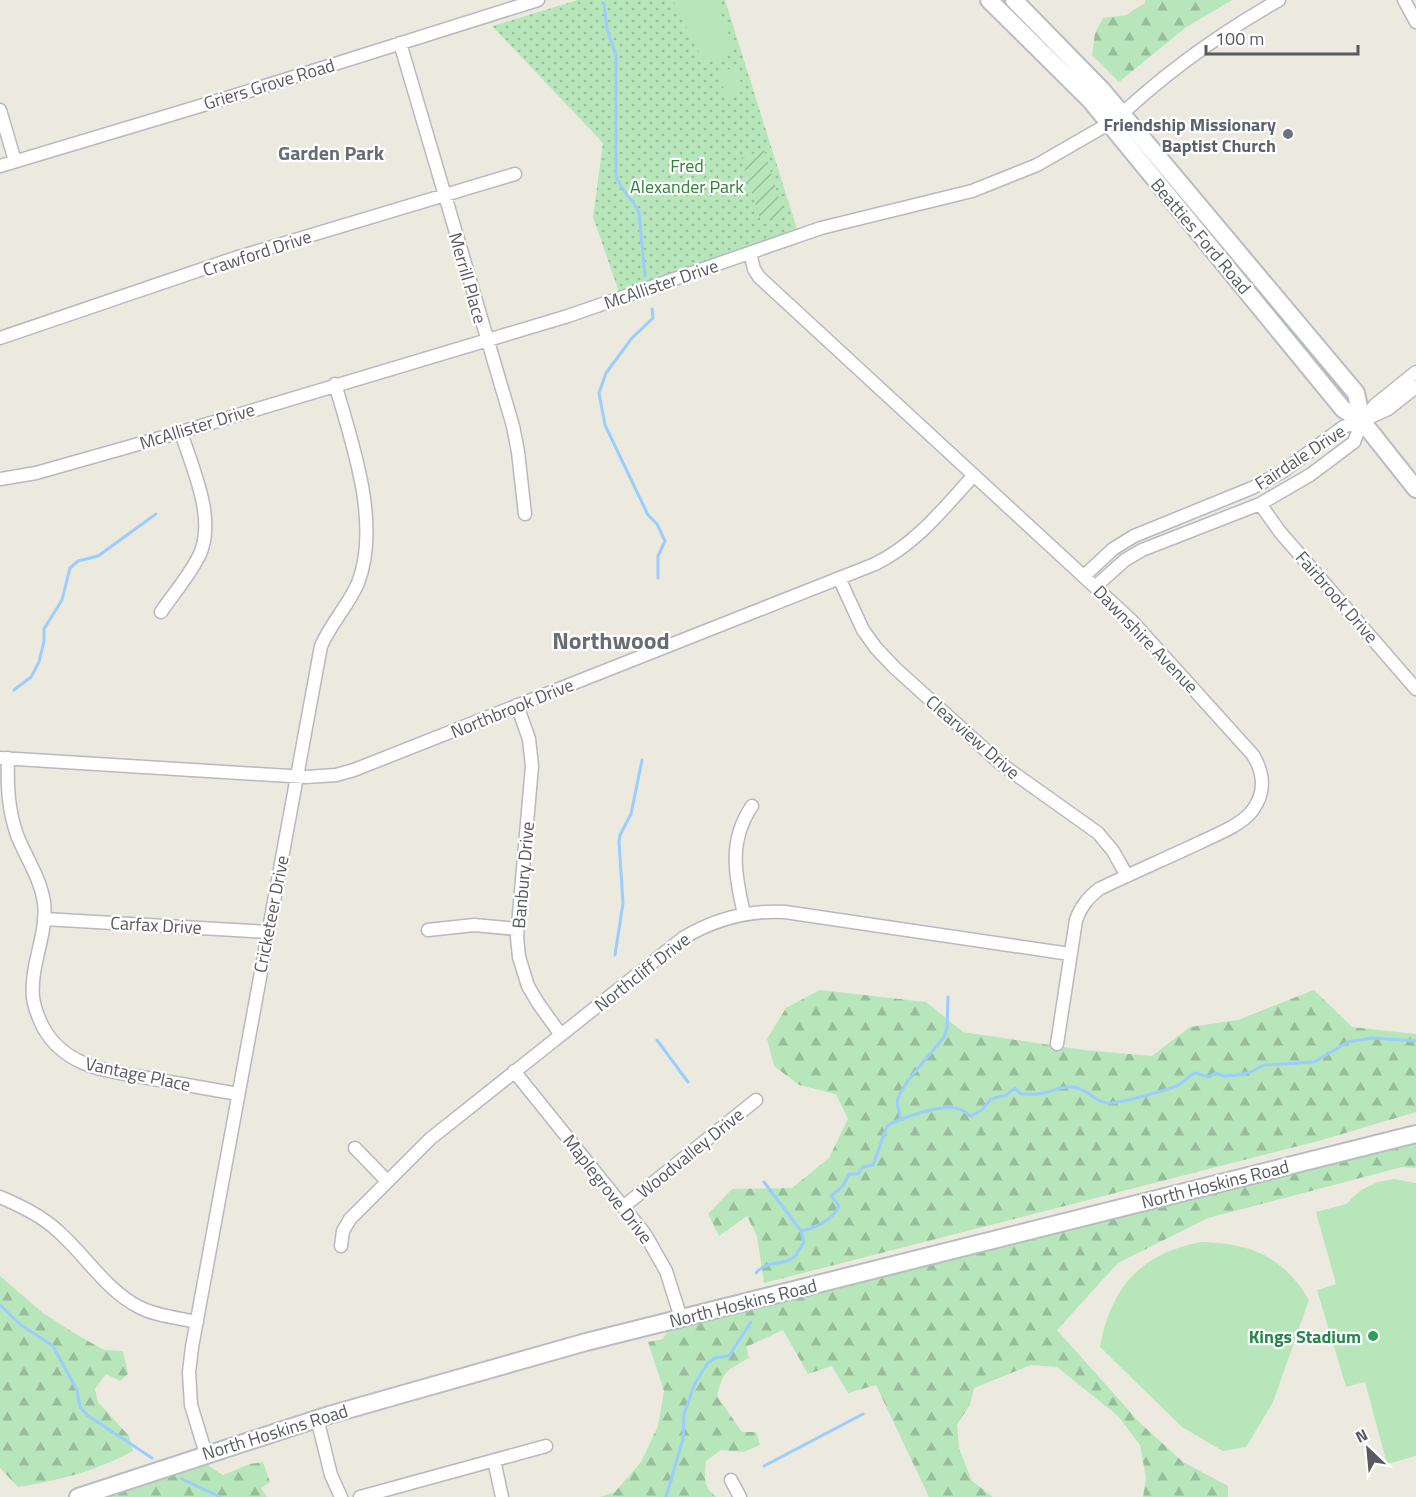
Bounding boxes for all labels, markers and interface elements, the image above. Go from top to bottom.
scale bar [1206,18,1358,56]
text: 100 m [1215,25,1264,52]
street label: Griers Grove Road [200,51,338,117]
place label: Friendship Missionary Baptist Church [1103,111,1276,159]
marker: Friendship Missionary Baptist Church [1281,127,1295,141]
district label: Garden Park [278,137,385,168]
park label: Fred Alexander Park [630,152,744,200]
street label: Beatties Ford Road [1144,172,1258,300]
street label: Crawford Drive [199,223,315,283]
street label: Merrill Place [442,229,494,327]
street label: McAllister Drive [600,252,722,316]
street label: McAllister Drive [136,396,258,456]
street label: Fairdale Drive [1249,418,1351,496]
street label: Fairbrook Drive [1289,545,1385,649]
street label: Dawnshire Avenue [1087,579,1205,699]
district label: Northwood [552,622,670,658]
street label: Northbrook Drive [447,671,577,745]
street label: Clearview Drive [920,688,1026,786]
street label: Banbury Drive [505,821,541,929]
street label: Cricketeer Drive [246,853,296,975]
street label: Carfax Drive [110,909,202,941]
street label: Northcliff Drive [588,926,696,1018]
street label: Vantage Place [83,1050,193,1098]
street label: Woodvalley Drive [631,1101,749,1205]
street label: Maplegrove Drive [557,1129,659,1249]
street label: North Hoskins Road [1138,1153,1292,1215]
street label: North Hoskins Road [666,1272,820,1334]
place label: Kings Stadium [1249,1323,1361,1350]
marker: Kings Stadium [1366,1329,1380,1343]
street label: North Hoskins Road [199,1397,351,1467]
north arrow [1338,1419,1398,1479]
text: N [1351,1422,1372,1449]

